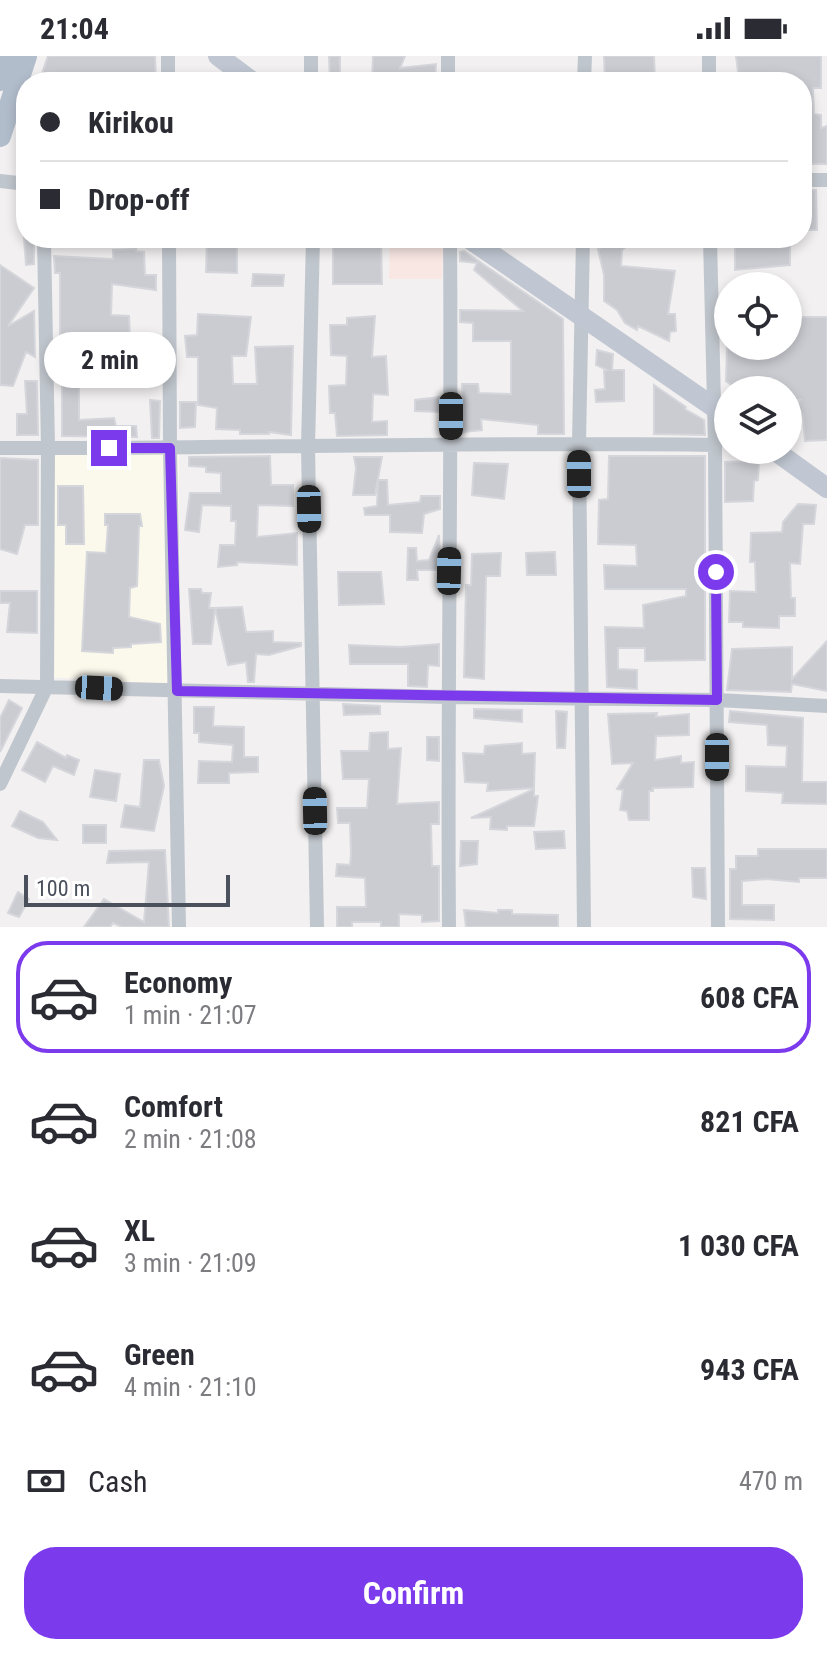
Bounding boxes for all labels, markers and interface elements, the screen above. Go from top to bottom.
text: 21:04 [40,11,109,46]
text: Kirikou [88,105,174,140]
text: Drop-off [88,182,190,217]
map controls [714,272,802,464]
button: locate [714,272,802,360]
callout: 2 min [43,332,175,388]
text: 2 min [81,345,139,375]
button: layers [714,376,802,464]
car [439,392,463,440]
route end [91,430,127,466]
car [567,450,591,498]
car [297,485,321,533]
car [437,547,461,595]
route start [698,554,734,590]
car [74,675,124,701]
car [705,733,729,781]
car [303,787,327,835]
scale bar [24,871,230,907]
text: 100 m [36,876,90,901]
icon: car [28,961,100,1033]
text: Economy [124,965,232,1000]
text: 608 CFA [700,980,799,1015]
text: 1 min · 21:07 [124,1000,257,1030]
icon: car [28,1085,100,1157]
text: Comfort [124,1089,223,1124]
text: 821 CFA [700,1104,799,1139]
text: 2 min · 21:08 [124,1124,257,1154]
icon: car [28,1209,100,1281]
text: XL [124,1213,155,1248]
text: 1 030 CFA [678,1228,799,1263]
text: 3 min · 21:09 [124,1248,257,1278]
icon: car [28,1333,100,1405]
text: Green [124,1337,195,1372]
text: 943 CFA [700,1352,799,1387]
text: 4 min · 21:10 [124,1372,257,1402]
icon: cash [24,1459,68,1503]
text: Cash [88,1464,148,1499]
text: 470 m [739,1466,803,1496]
button: Confirm [24,1547,803,1639]

